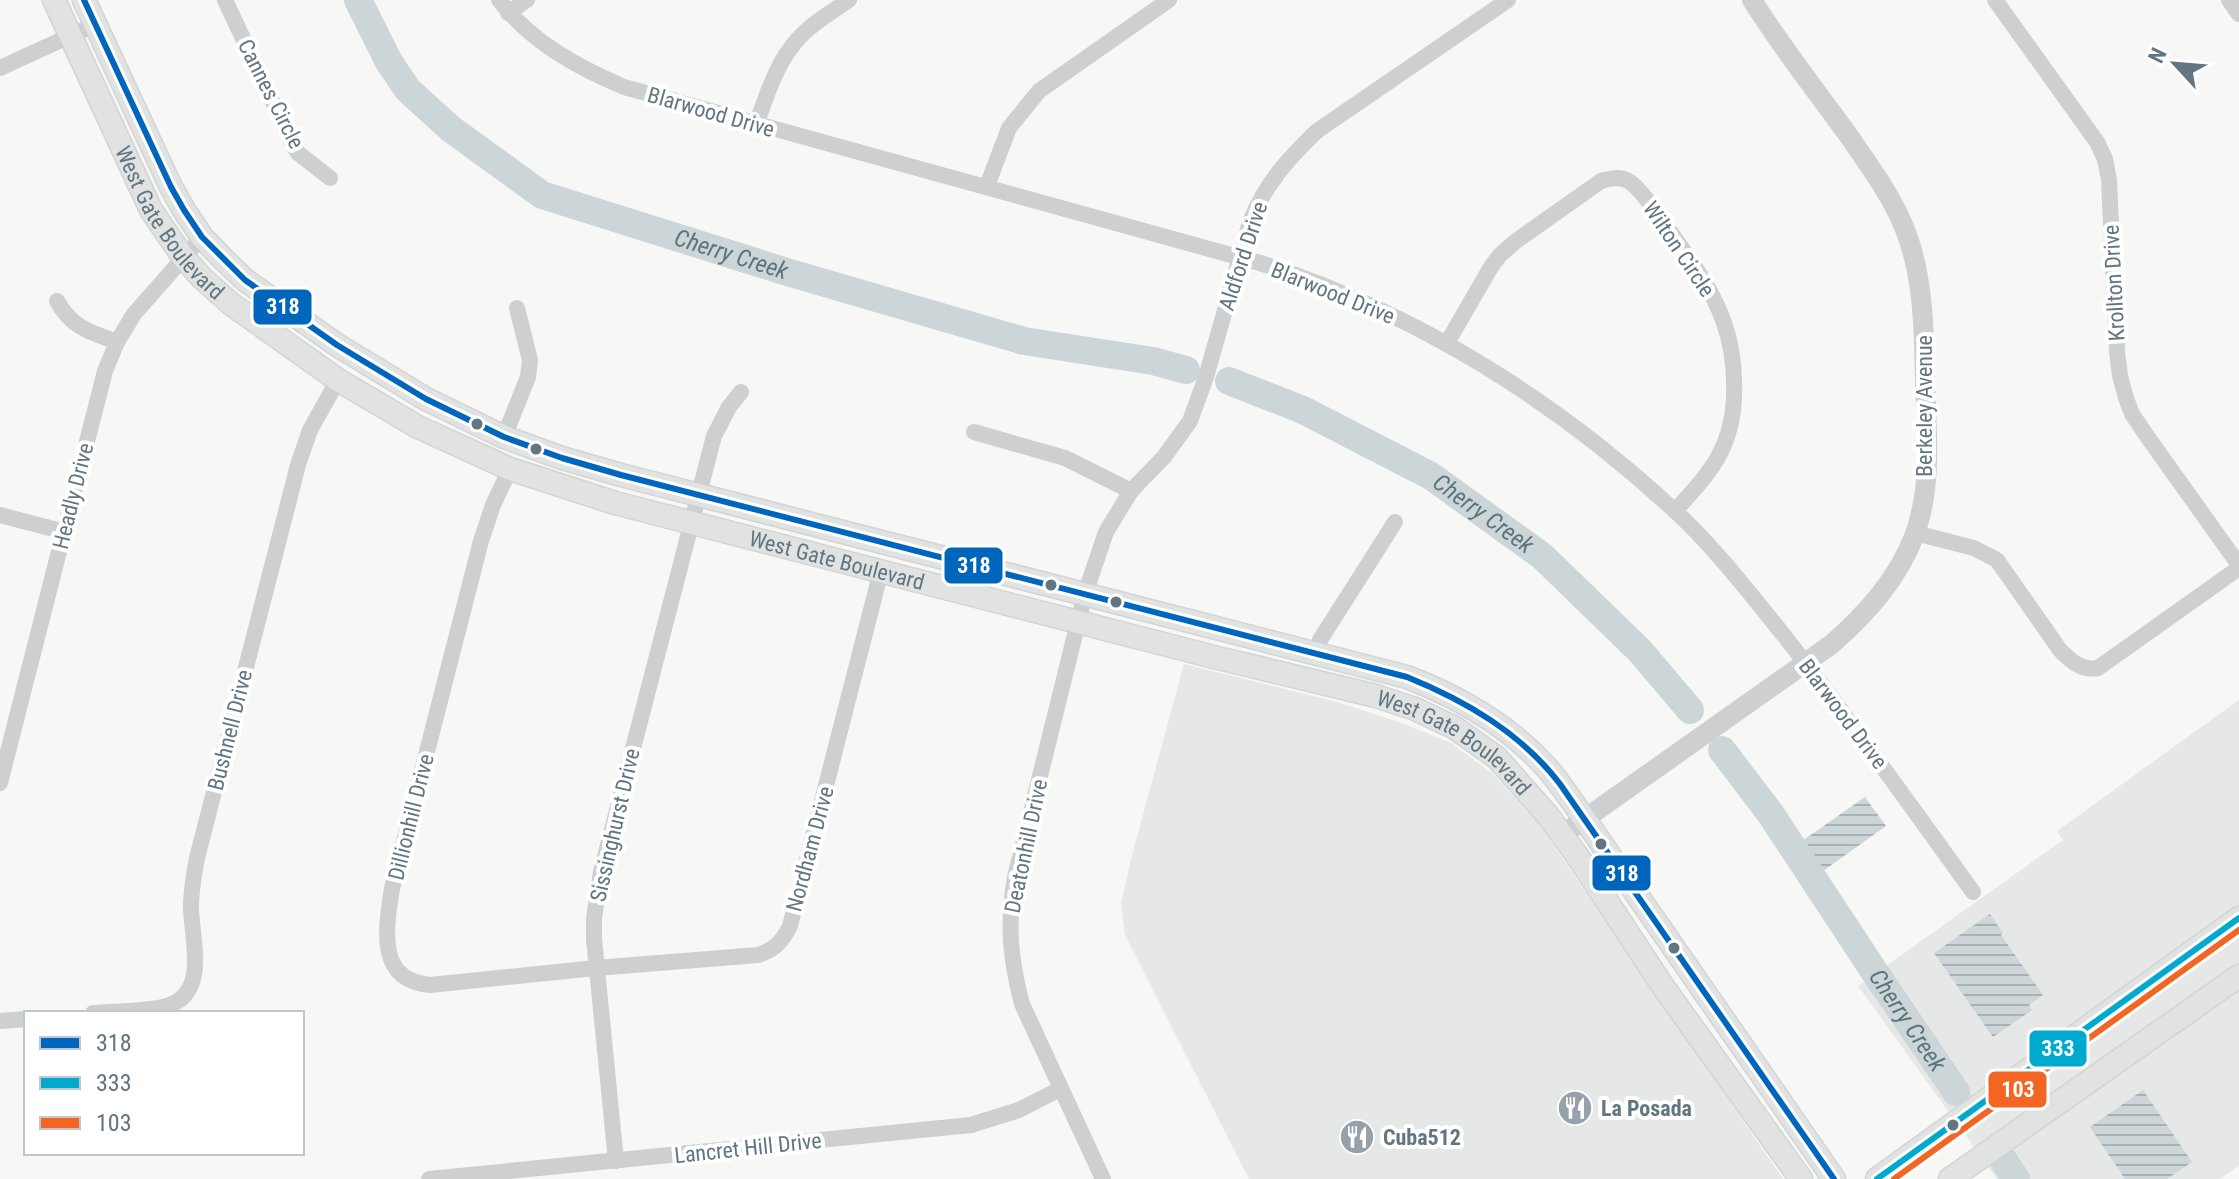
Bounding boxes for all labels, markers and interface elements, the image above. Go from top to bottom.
north arrow [2135,24,2215,104]
street label: Cannes Circle [233,35,309,153]
text: N [2143,44,2172,67]
street label: Blarwood Drive [645,82,777,142]
street label: West Gate Boulevard [111,142,229,304]
street label: Wilton Circle [1638,197,1720,301]
street label: Aldford Drive [1214,198,1272,314]
water label: Cherry Creek [671,224,792,286]
street label: Krollton Drive [2098,224,2130,342]
street label: Blarwood Drive [1268,257,1398,329]
line badge: 318 [252,288,313,326]
text: 318 [266,294,300,319]
street label: Berkeley Avenue [1912,335,1937,477]
unlabelled marker [469,416,485,432]
street label: Headly Drive [48,440,98,552]
unlabelled marker [528,441,544,457]
water label: Cherry Creek [1428,468,1540,560]
street label: West Gate Boulevard [747,526,927,595]
line badge: 318 [943,546,1004,585]
text: 318 [957,553,991,578]
unlabelled marker [1043,577,1059,593]
unlabelled marker [1108,594,1124,610]
street label: Blarwood Drive [1794,654,1892,774]
street label: Bushnell Drive [203,667,257,793]
street label: West Gate Boulevard [1374,685,1536,800]
street label: Sissinghurst Drive [585,746,645,904]
street label: Dillionhill Drive [383,751,439,883]
street label: Deatonhill Drive [1000,777,1052,915]
street label: Nordham Drive [781,784,839,914]
unlabelled marker [1593,836,1609,852]
line badge: 318 [1591,854,1652,892]
text: 318 [1605,861,1639,886]
unlabelled marker [1666,940,1682,956]
water label: Cherry Creek [1863,964,1952,1077]
legend [24,1011,304,1155]
text: 318 [96,1029,132,1057]
line badge: 333 [2028,1029,2088,1068]
text: 333 [2041,1036,2075,1061]
text: 333 [96,1069,132,1097]
line badge: 103 [1987,1070,2048,1109]
text: 103 [2001,1077,2035,1102]
restaurant icon: La Posada [1556,1089,1594,1127]
place label: La Posada [1601,1096,1692,1121]
text: 103 [96,1109,132,1137]
unlabelled marker [1945,1117,1961,1133]
restaurant icon: Cuba512 [1338,1118,1376,1156]
place label: Cuba512 [1383,1125,1461,1150]
street label: Lancret Hill Drive [673,1128,823,1168]

